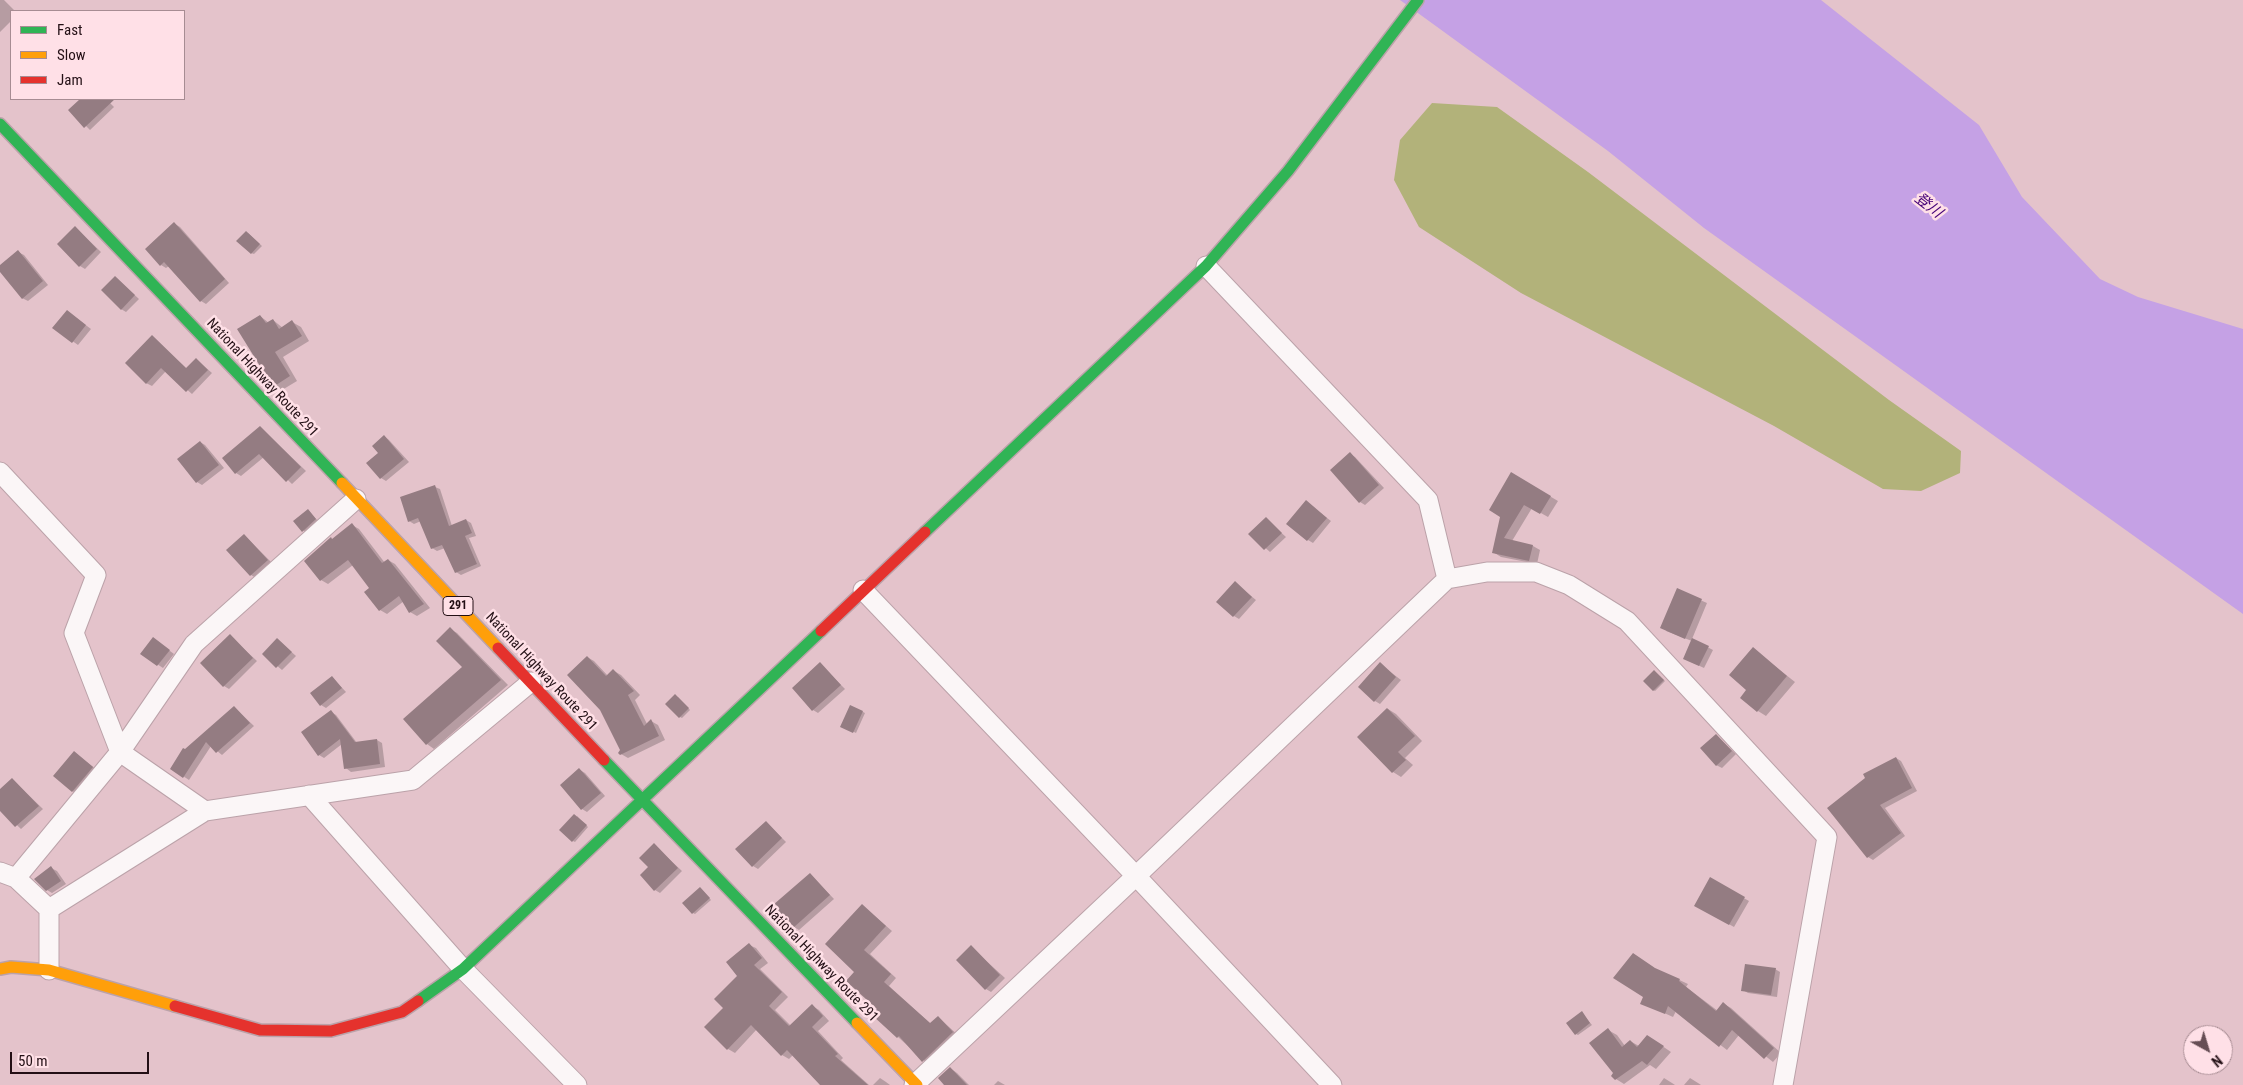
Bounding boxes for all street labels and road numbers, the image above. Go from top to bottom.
street label: National Highway Route 291 [203,315,321,441]
road number: 291 [443,596,473,616]
street label: National Highway Route 291 [482,609,600,735]
street label: National Highway Route 291 [761,902,881,1026]

